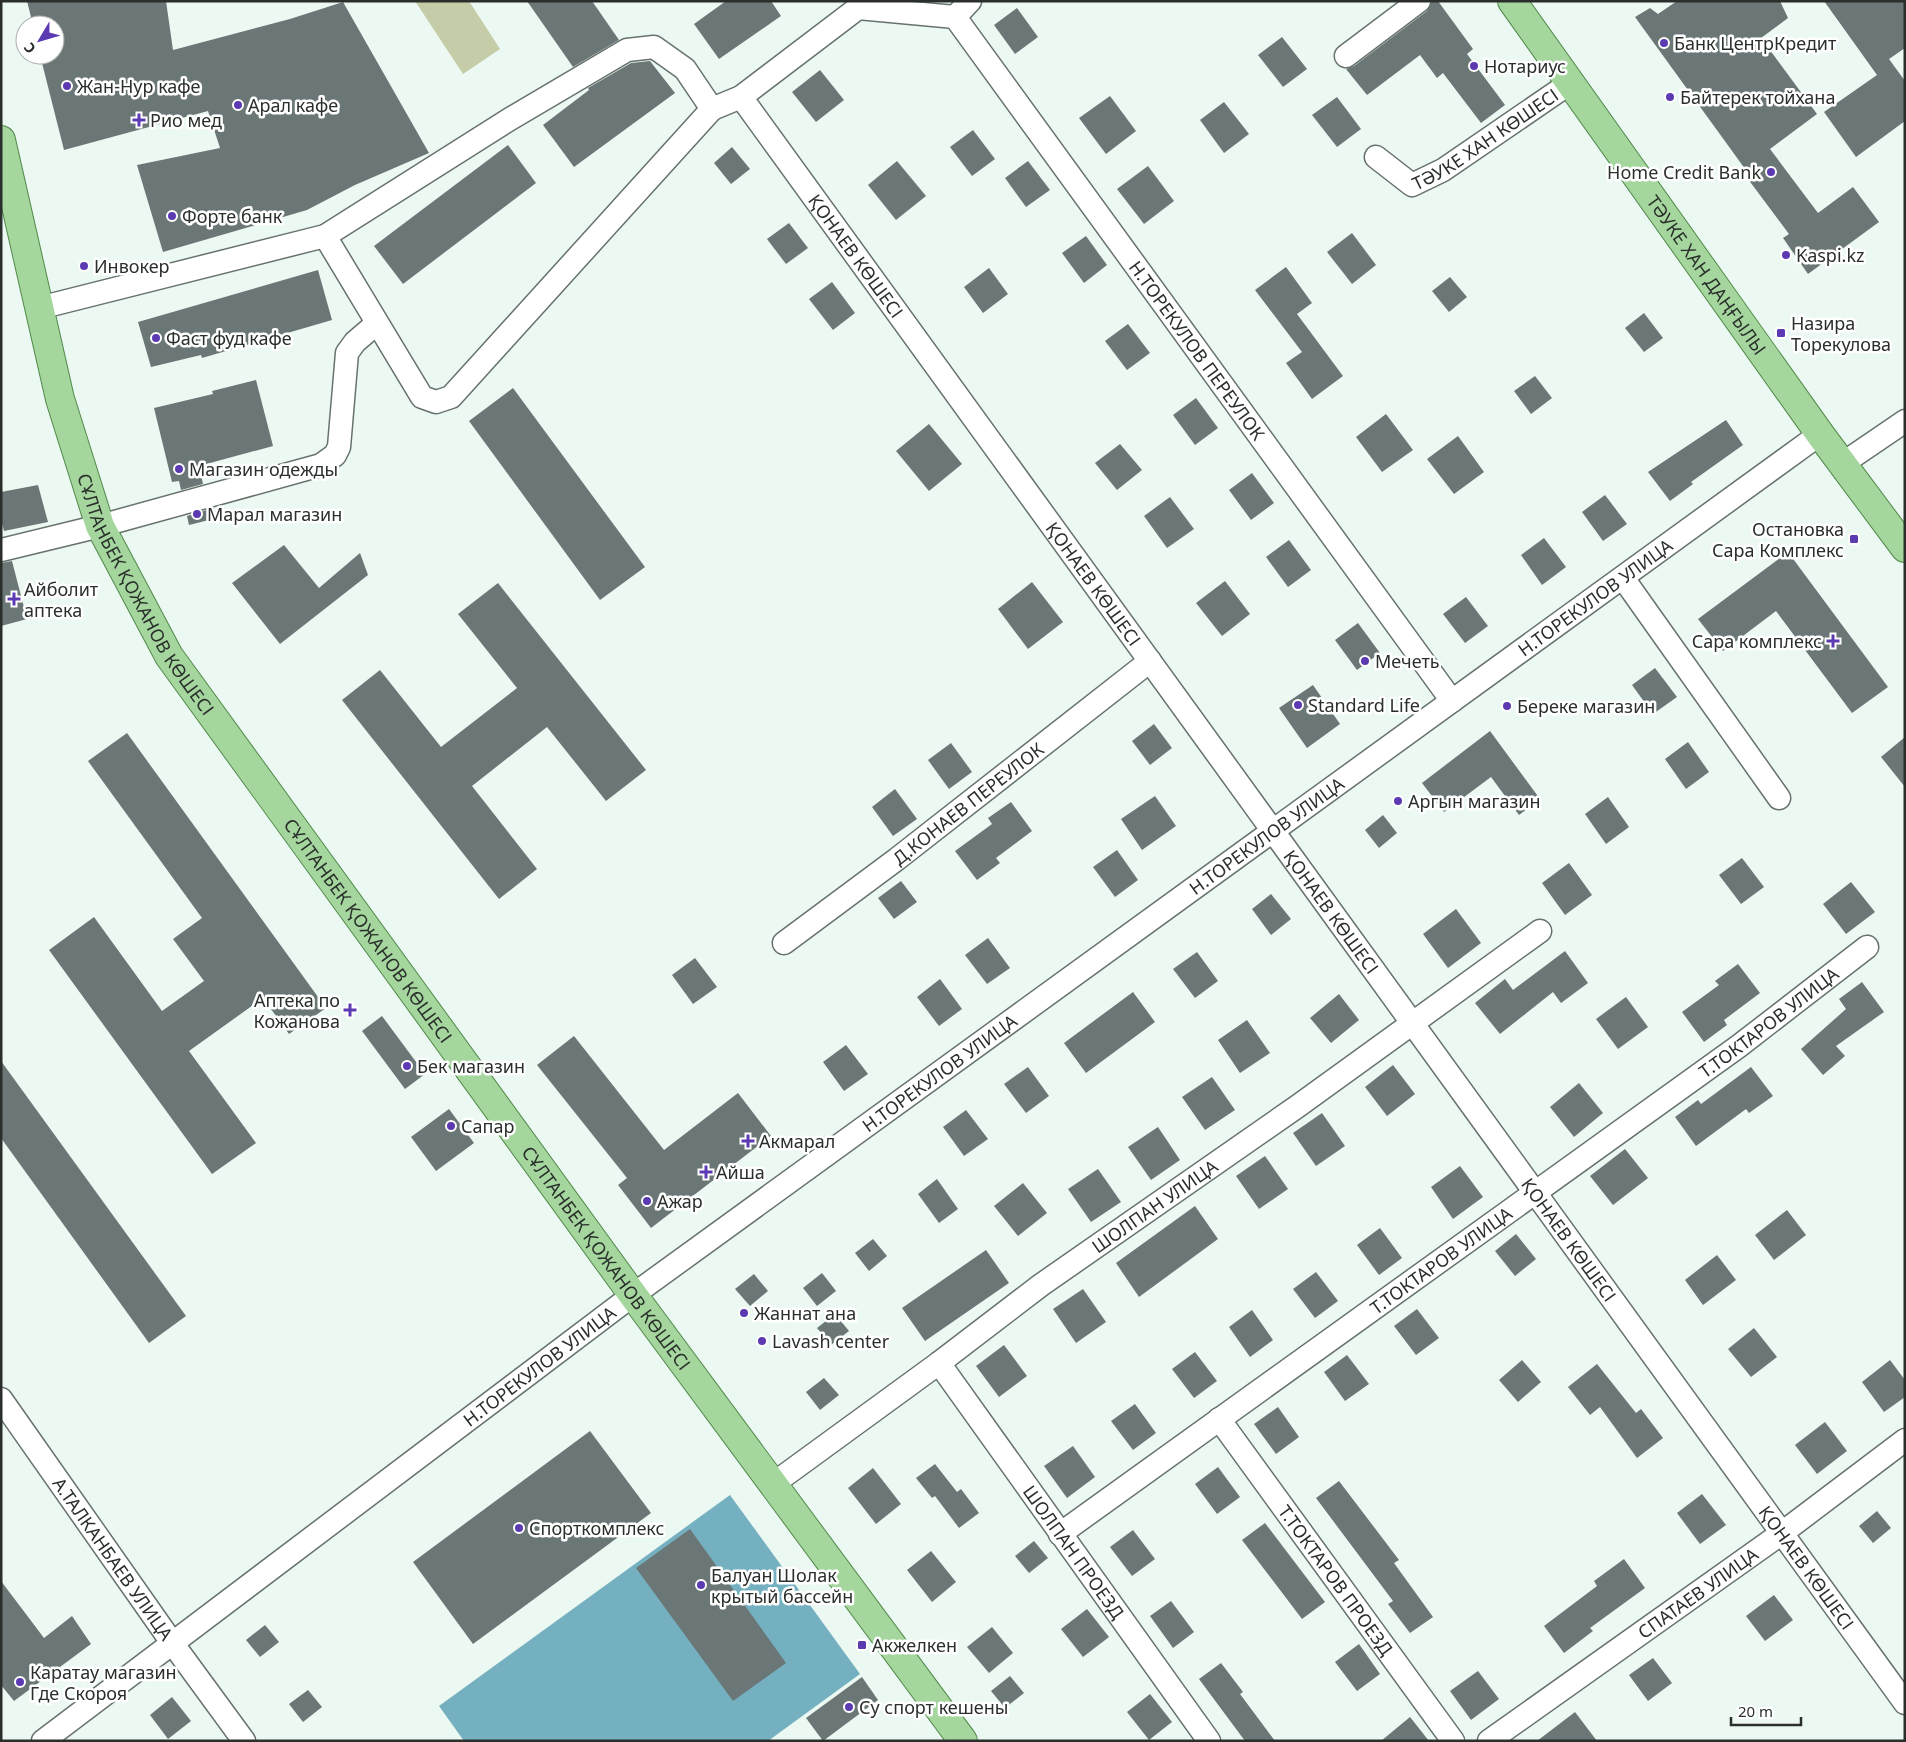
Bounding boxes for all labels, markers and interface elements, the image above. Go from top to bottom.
north arrow [15,15,65,65]
place label: Банк ЦентрКредит [1674,31,1837,55]
marker: Банк ЦентрКредит [1658,37,1670,49]
text: С [19,39,40,58]
place label: Нотариус [1484,54,1566,78]
marker: Нотариус [1468,60,1480,72]
place label: Жан-Нур кафе [77,74,201,98]
marker: Жан-Нур кафе [61,80,73,92]
street label: ТӘУКЕ ХАН КӨШЕСІ [1408,83,1563,195]
place label: Байтерек тойхана [1680,85,1835,109]
marker: Байтерек тойхана [1664,91,1676,103]
place label: Арал кафе [248,93,338,117]
marker: Арал кафе [232,99,244,111]
place label: Рио мед [150,108,222,132]
marker: Рио мед [132,113,146,127]
place label: Home Credit Bank [1607,160,1761,184]
marker: Home Credit Bank [1765,166,1777,178]
street label: ҚОНАЕВ КӨШЕСІ [803,189,909,322]
street label: ТӘУКЕ ХАН ДАҢҒЫЛЫ [1642,190,1772,359]
place label: Форте банк [182,204,283,228]
marker: Форте банк [166,210,178,222]
place label: Kaspi.kz [1796,243,1864,267]
marker: Kaspi.kz [1780,249,1792,261]
place label: Инвокер [94,254,170,278]
street label: Н.ТОРЕКУЛОВ ПЕРЕУЛОК [1124,256,1271,445]
marker: Инвокер [78,260,90,272]
place label: Назира Торекулова [1791,311,1891,356]
place label: Фаст фуд кафе [166,326,292,350]
marker: Назира Торекулова [1775,327,1787,339]
marker: Фаст фуд кафе [150,332,162,344]
place label: Магазин одежды [189,457,338,481]
marker: Магазин одежды [173,463,185,475]
street label: СҰЛТАНБЕК ҚОЖАНОВ КӨШЕСІ [72,470,220,720]
place label: Марал магазин [207,502,342,526]
marker: Марал магазин [191,508,203,520]
street label: ҚОНАЕВ КӨШЕСІ [1041,517,1147,650]
place label: Остановка Сара Комплекс [1712,517,1844,562]
street label: Н.ТОРЕКУЛОВ УЛИЦА [1513,533,1677,661]
marker: Остановка Сара Комплекс [1848,533,1860,545]
place label: Айболит аптека [24,577,99,622]
marker: Айболит аптека [8,593,20,605]
place label: Сара комплекс [1692,629,1822,653]
marker: Сара комплекс [1826,634,1840,648]
place label: Мечеть [1375,649,1440,673]
marker: Мечеть [1359,655,1371,667]
place label: Standard Life [1308,693,1420,717]
place label: Береке магазин [1517,694,1655,718]
marker: Standard Life [1292,699,1304,711]
marker: Береке магазин [1501,700,1513,712]
street label: Д.КОНАЕВ ПЕРЕУЛОК [888,736,1049,870]
street label: Н.ТОРЕКУЛОВ УЛИЦА [1184,771,1349,900]
place label: Аргын магазин [1408,789,1540,813]
marker: Аргын магазин [1392,795,1404,807]
street label: СҰЛТАНБЕК ҚОЖАНОВ КӨШЕСІ [279,813,458,1047]
street label: ҚОНАЕВ КӨШЕСІ [1278,845,1384,978]
street label: Т.ТОКТАРОВ УЛИЦА [1694,961,1844,1083]
place label: Аптека по Кожанова [254,988,340,1033]
marker: Аптека по Кожанова [344,1004,356,1016]
street label: Н.ТОРЕКУЛОВ УЛИЦА [857,1008,1022,1137]
place label: Бек магазин [417,1054,525,1078]
marker: Бек магазин [401,1060,413,1072]
place label: Сапар [461,1114,514,1138]
marker: Сапар [445,1120,457,1132]
place label: Акмарал [759,1129,835,1153]
marker: Акмарал [741,1134,755,1148]
street label: СҰЛТАНБЕК ҚОЖАНОВ КӨШЕСІ [517,1141,696,1375]
street label: ШОЛПАН УЛИЦА [1087,1154,1222,1258]
place label: Айша [716,1160,765,1184]
marker: Айша [700,1166,712,1178]
street label: ҚОНАЕВ КӨШЕСІ [1516,1173,1622,1306]
place label: Ажар [657,1189,703,1213]
marker: Ажар [641,1195,653,1207]
street label: Т.ТОКТАРОВ УЛИЦА [1365,1201,1517,1319]
street label: Н.ТОРЕКУЛОВ УЛИЦА [458,1300,621,1431]
place label: Жаннат ана [754,1301,856,1325]
marker: Жаннат ана [738,1307,750,1319]
place label: Lavash center [772,1329,890,1353]
marker: Lavash center [756,1335,768,1347]
street label: А.ТАЛКАНБАЕВ УЛИЦА [48,1472,179,1645]
street label: ШОЛПАН ПРОЕЗД [1018,1480,1130,1623]
street label: Т.ТОКТАРОВ ПРОЕЗД [1273,1500,1399,1660]
street label: ҚОНАЕВ КӨШЕСІ [1754,1501,1860,1634]
place label: Спорткомплекс [529,1516,665,1540]
marker: Спорткомплекс [513,1522,525,1534]
street label: СПАТАЕВ УЛИЦА [1633,1542,1763,1644]
place label: Балуан Шолак крытый бассейн [711,1563,853,1608]
marker: Балуан Шолак крытый бассейн [695,1579,707,1591]
place label: Акжелкен [872,1633,957,1657]
marker: Акжелкен [856,1639,868,1651]
place label: Каратау магазин Где Скороя [30,1660,177,1705]
marker: Каратау магазин Где Скороя [14,1676,26,1688]
scale bar [1731,1694,1801,1726]
place label: Су спорт кешены [859,1695,1009,1719]
marker: Су спорт кешены [843,1701,855,1713]
text: 20 m [1738,1701,1773,1721]

